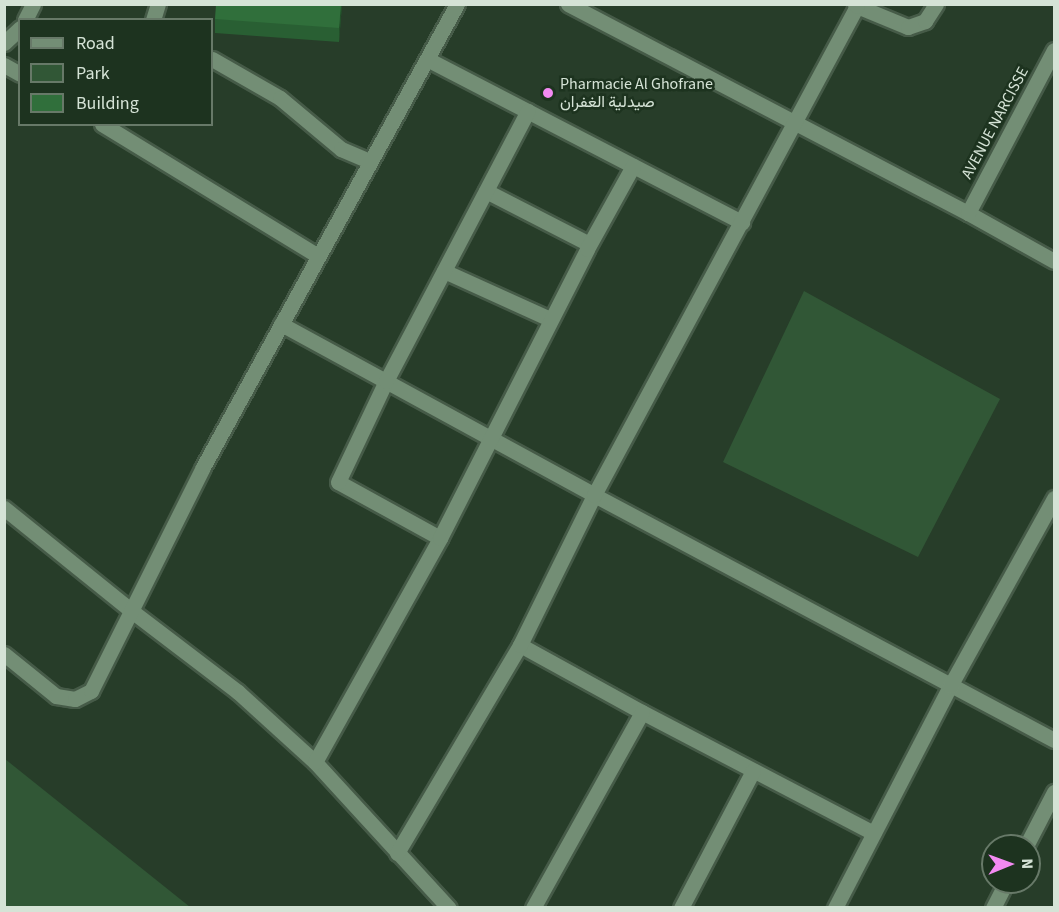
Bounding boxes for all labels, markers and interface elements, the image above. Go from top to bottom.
legend [18,18,213,126]
text: Road [76,31,115,56]
text: Park [76,61,110,86]
street label: AVENUE NARCISSE [957,64,1033,182]
place label: Pharmacie Al Ghofrane صيدلية الغفران [560,74,713,112]
marker: Pharmacie Al Ghofrane صيدلية الغفران [541,86,555,100]
text: Building [76,91,139,116]
north arrow [981,834,1041,894]
text: N [1016,858,1038,869]

